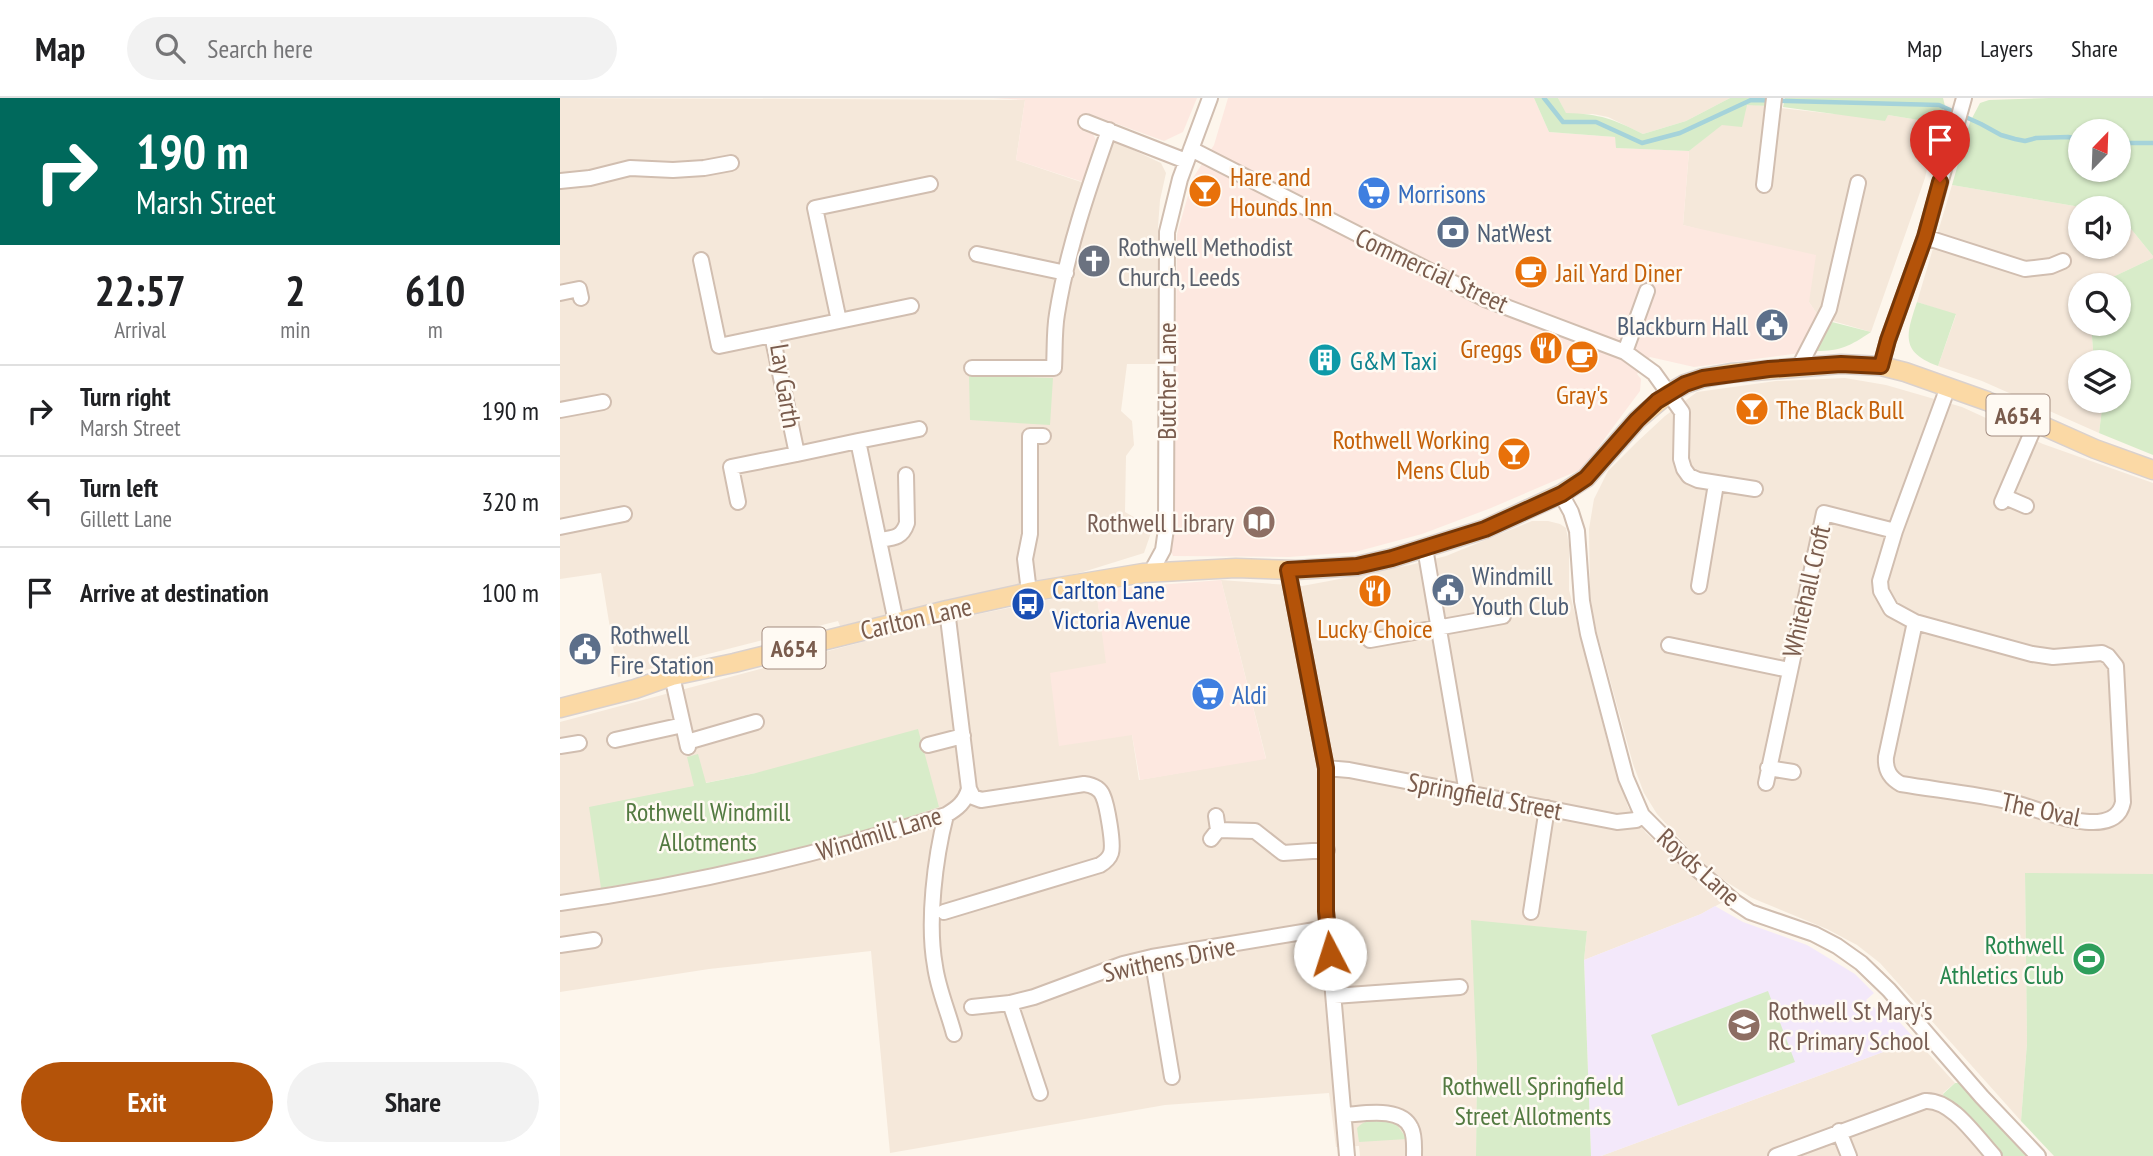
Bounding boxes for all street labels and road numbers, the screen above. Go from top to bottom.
street label: Commercial Street [1350,220,1514,320]
street label: Butcher Lane [1150,322,1183,440]
street label: Lay Garth [763,341,809,431]
road number: A654 [1986,394,2050,436]
street label: Whitehall Croft [1775,522,1837,660]
street label: Carlton Lane [857,589,975,647]
road number: A654 [762,628,826,668]
street label: Springfield Street [1405,765,1565,827]
street label: The Oval [1999,785,2083,833]
street label: Windmill Lane [813,798,945,868]
street label: Royds Lane [1651,821,1747,913]
street label: Swithens Drive [1100,929,1238,989]

